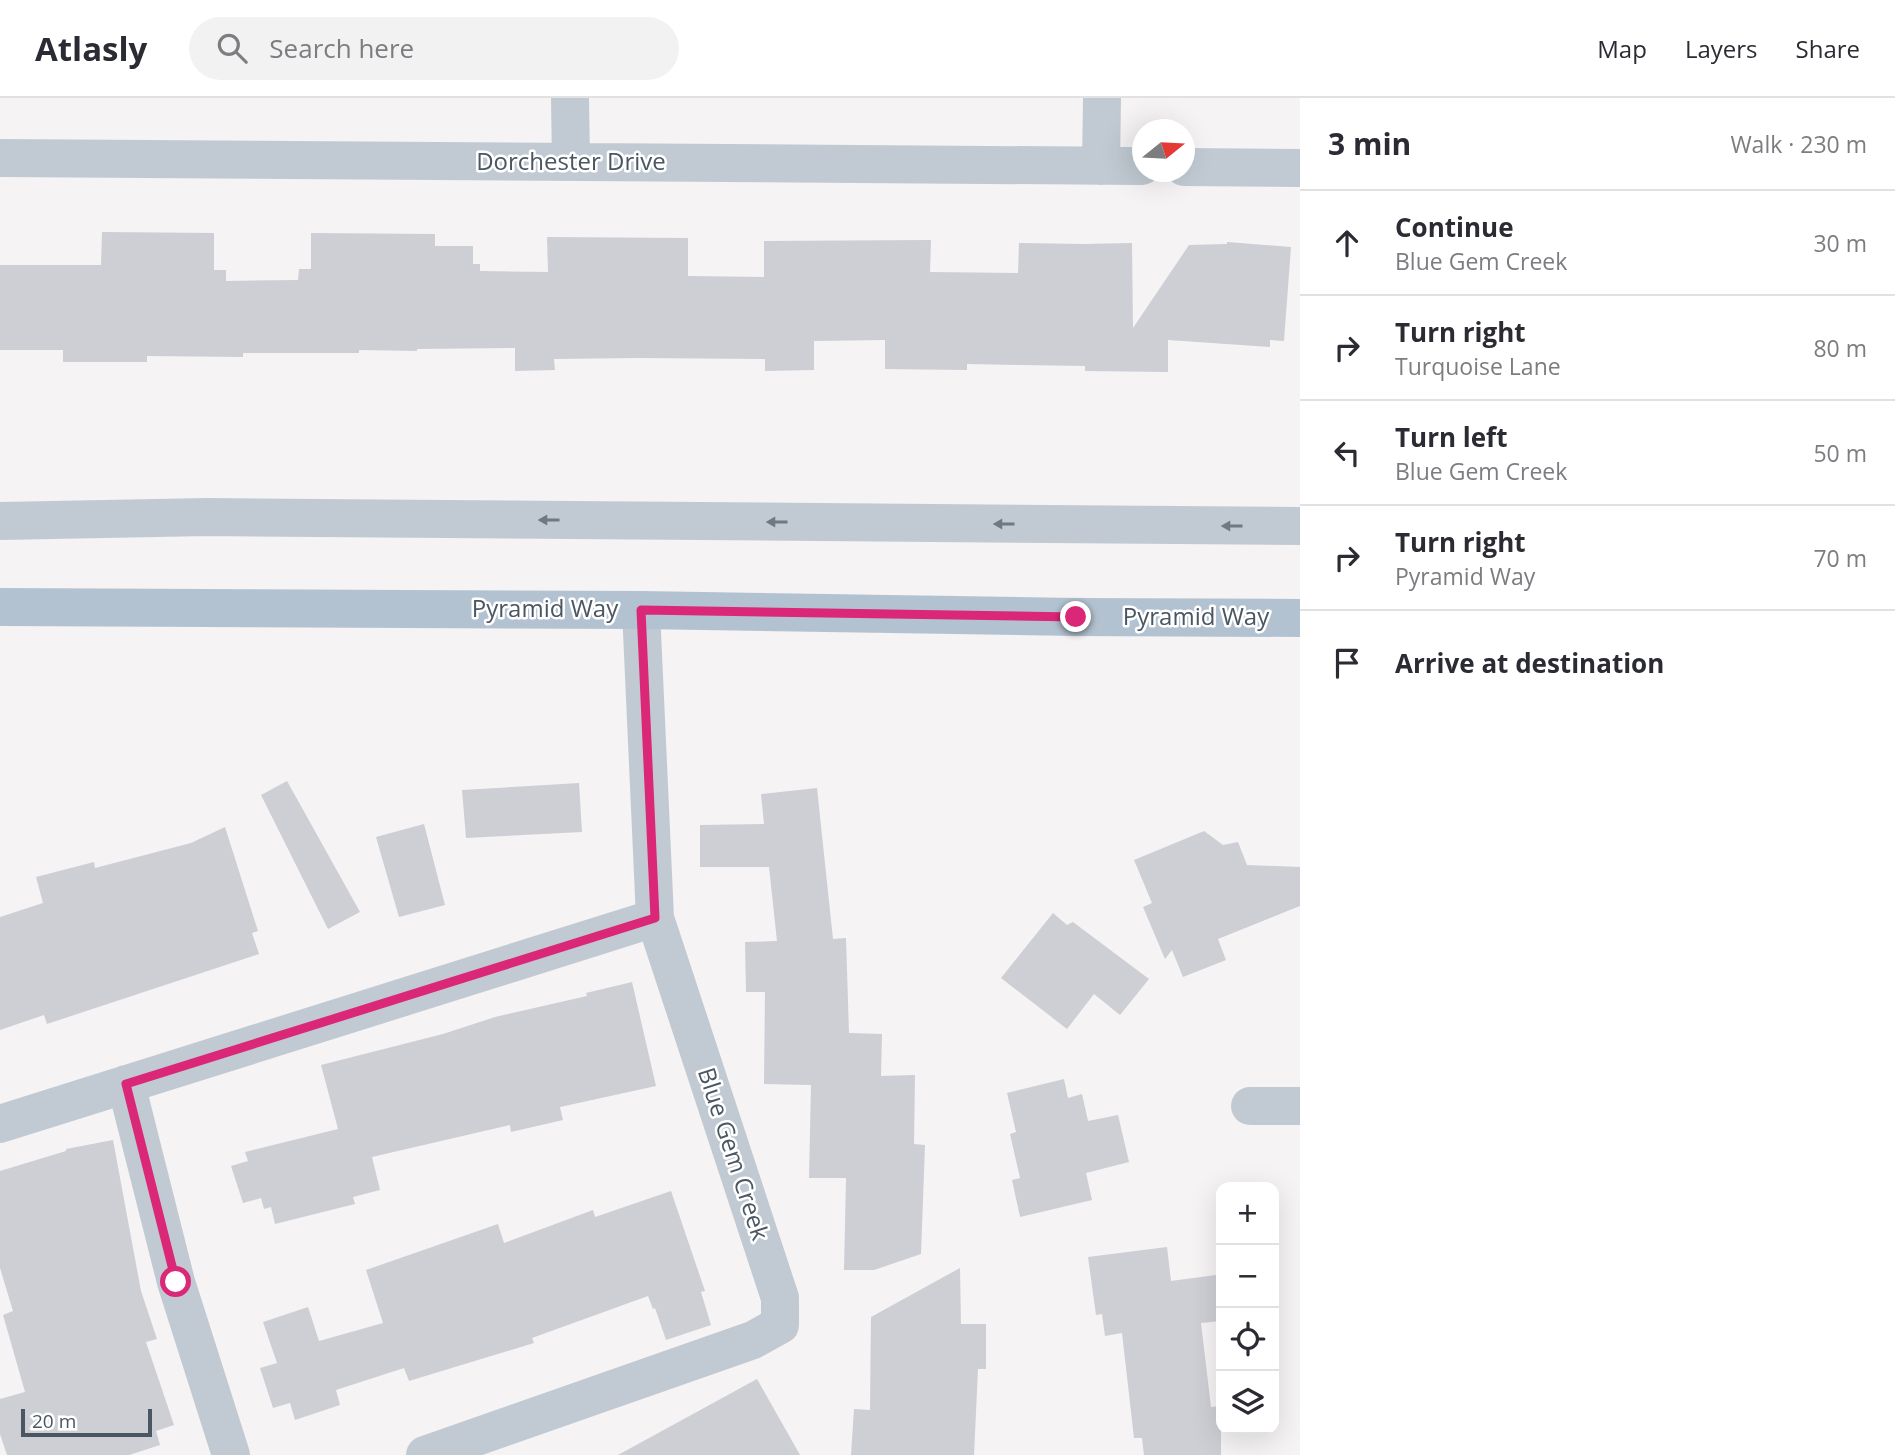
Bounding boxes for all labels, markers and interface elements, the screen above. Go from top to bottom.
search box [189,17,679,80]
text: Atlasly [35,26,147,71]
icon: search [213,29,251,67]
text: Search here [269,30,414,66]
text: Map [1597,32,1647,65]
text: Layers [1685,32,1758,65]
text: Share [1796,32,1860,65]
north arrow [1132,119,1195,182]
text: 3 min [1328,123,1411,164]
text: Walk · 230 m [1730,128,1867,160]
street label: Dorchester Drive [476,144,666,177]
text: Continue [1395,209,1514,245]
icon: ahead [1328,224,1366,262]
text: 30 m [1813,227,1867,259]
text: Blue Gem Creek [1395,245,1567,277]
text: Turn right [1395,314,1526,350]
icon: right [1328,329,1366,367]
text: 80 m [1813,332,1867,364]
text: Turquoise Lane [1395,350,1561,382]
text: Turn left [1395,419,1507,455]
icon: left [1328,434,1366,472]
text: 50 m [1813,437,1867,469]
text: Blue Gem Creek [1395,455,1567,487]
one-way arrow [538,514,560,526]
one-way arrow [766,516,788,528]
one-way arrow [993,518,1015,530]
one-way arrow [1221,520,1243,532]
text: Turn right [1395,524,1526,560]
icon: right [1328,539,1366,577]
text: 70 m [1813,542,1867,574]
text: Pyramid Way [1395,560,1535,592]
street label: Pyramid Way [472,591,619,624]
street label: Pyramid Way [1123,599,1270,632]
route end [1060,601,1091,632]
icon: arrive [1328,644,1366,682]
text: Arrive at destination [1395,645,1664,681]
street label: Blue Gem Creek [691,1063,778,1245]
map controls [1216,1182,1279,1434]
button: + [1216,1182,1279,1245]
button: − [1216,1245,1279,1308]
route start [160,1266,191,1297]
button: locate [1216,1308,1279,1371]
button: layers [1216,1371,1279,1434]
scale bar [21,1406,152,1438]
text: 20 m [32,1408,76,1434]

